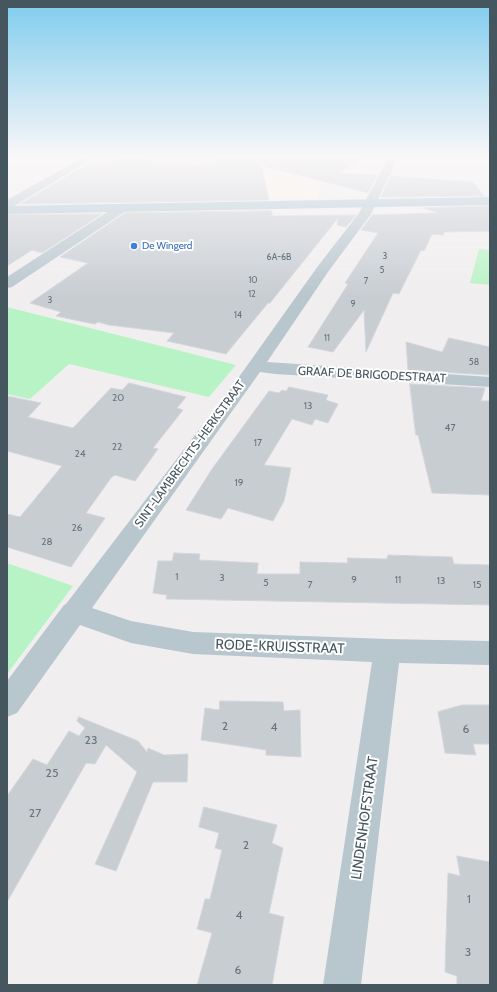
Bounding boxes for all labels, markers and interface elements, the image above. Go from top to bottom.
place label: De Wingerd [142,240,192,252]
marker: De Wingerd [129,241,139,251]
house number: 3 [383,251,387,261]
house number: 6A-6B [267,252,291,262]
house number: 5 [380,265,384,275]
house number: 10 [248,275,258,285]
house number: 7 [364,276,368,286]
house number: 12 [248,289,256,299]
house number: 3 [48,295,52,305]
house number: 9 [350,299,356,309]
house number: 14 [234,310,242,320]
house number: 11 [324,333,330,343]
house number: 58 [469,357,479,367]
street label: GRAAF DE BRIGODESTRAAT [298,364,446,386]
street label: SINT-LAMBRECHTS-HERKSTRAAT [132,378,248,530]
house number: 20 [112,392,124,404]
house number: 13 [304,400,312,412]
house number: 47 [445,422,455,434]
house number: 17 [254,437,262,449]
house number: 22 [112,441,122,453]
house number: 24 [74,448,86,460]
house number: 19 [235,477,243,489]
house number: 26 [72,522,82,534]
house number: 28 [41,536,53,548]
house number: 1 [175,571,179,583]
house number: 3 [219,572,225,584]
house number: 9 [351,574,357,586]
house number: 11 [395,574,401,586]
house number: 13 [437,575,445,587]
house number: 5 [263,577,269,589]
house number: 7 [307,579,313,591]
house number: 15 [473,579,481,591]
street label: RODE-KRUISSTRAAT [215,636,345,658]
house number: 2 [222,719,228,733]
house number: 4 [271,720,277,734]
house number: 6 [463,722,469,736]
house number: 23 [85,733,97,747]
street label: LINDENHOFSTRAAT [348,755,382,881]
house number: 25 [46,766,58,780]
house number: 27 [29,806,41,820]
house number: 2 [243,838,249,852]
house number: 1 [467,892,471,906]
house number: 4 [236,908,242,922]
house number: 3 [465,945,471,959]
house number: 6 [235,963,241,977]

